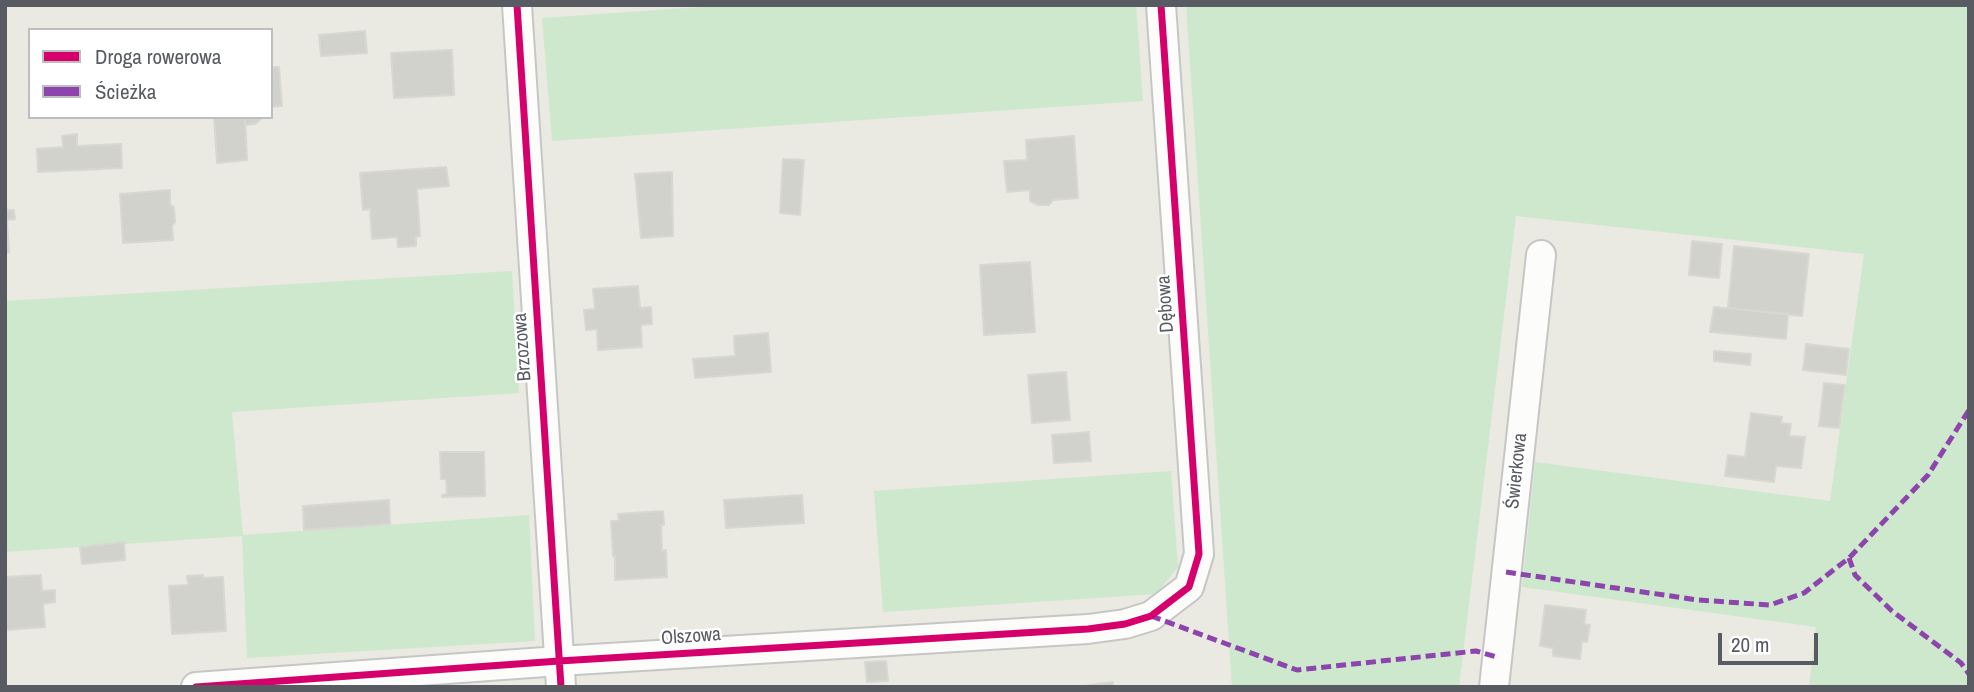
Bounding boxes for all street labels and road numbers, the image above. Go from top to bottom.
street label: Dębowa [1153,275,1179,333]
street label: Brzozowa [509,312,537,382]
street label: Świerkowa [1502,432,1532,510]
street label: Olszowa [660,624,722,650]

